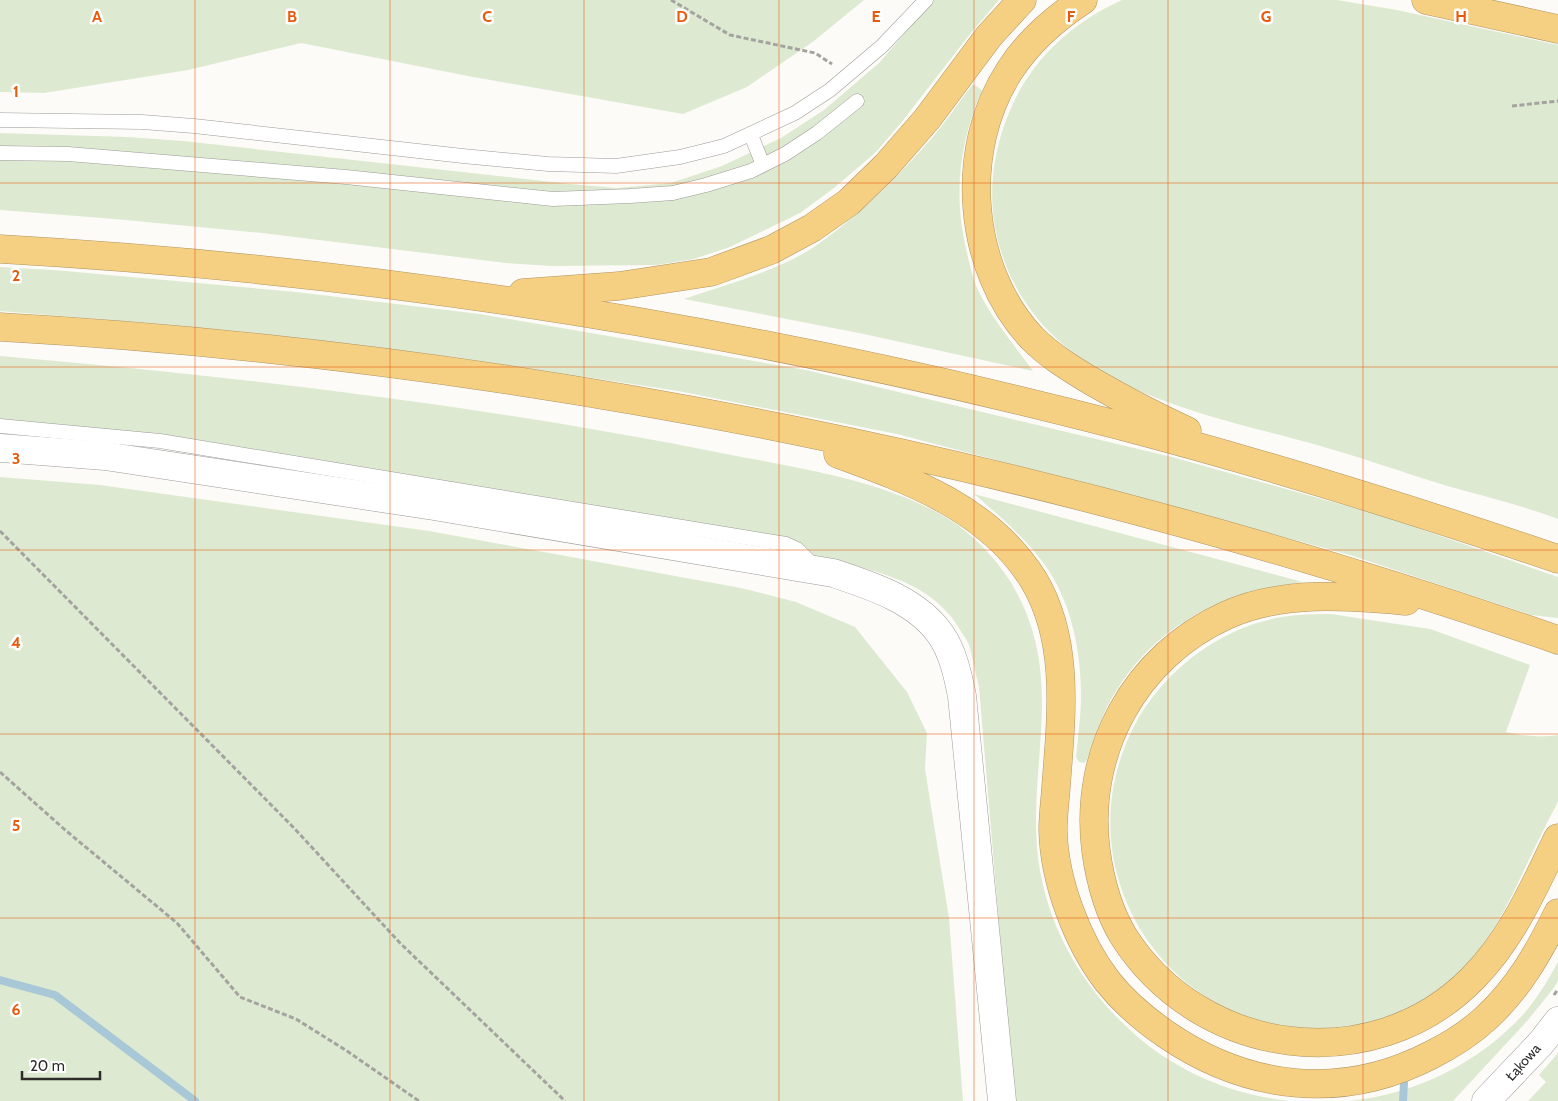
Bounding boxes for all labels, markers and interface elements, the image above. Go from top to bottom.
text: A [92,7,102,26]
text: B [287,7,297,26]
text: C [482,7,492,26]
text: D [676,7,688,26]
text: E [871,7,881,26]
text: F [1067,7,1076,26]
text: G [1261,7,1271,26]
text: H [1455,7,1467,26]
text: 1 [13,82,19,101]
text: 2 [12,266,20,285]
text: 3 [12,449,20,468]
text: 4 [11,633,21,652]
text: 5 [12,816,20,835]
text: 6 [12,1000,21,1019]
street label: Łąkowa [1502,1039,1545,1084]
scale bar [22,1048,100,1080]
text: 20 m [30,1057,65,1075]

